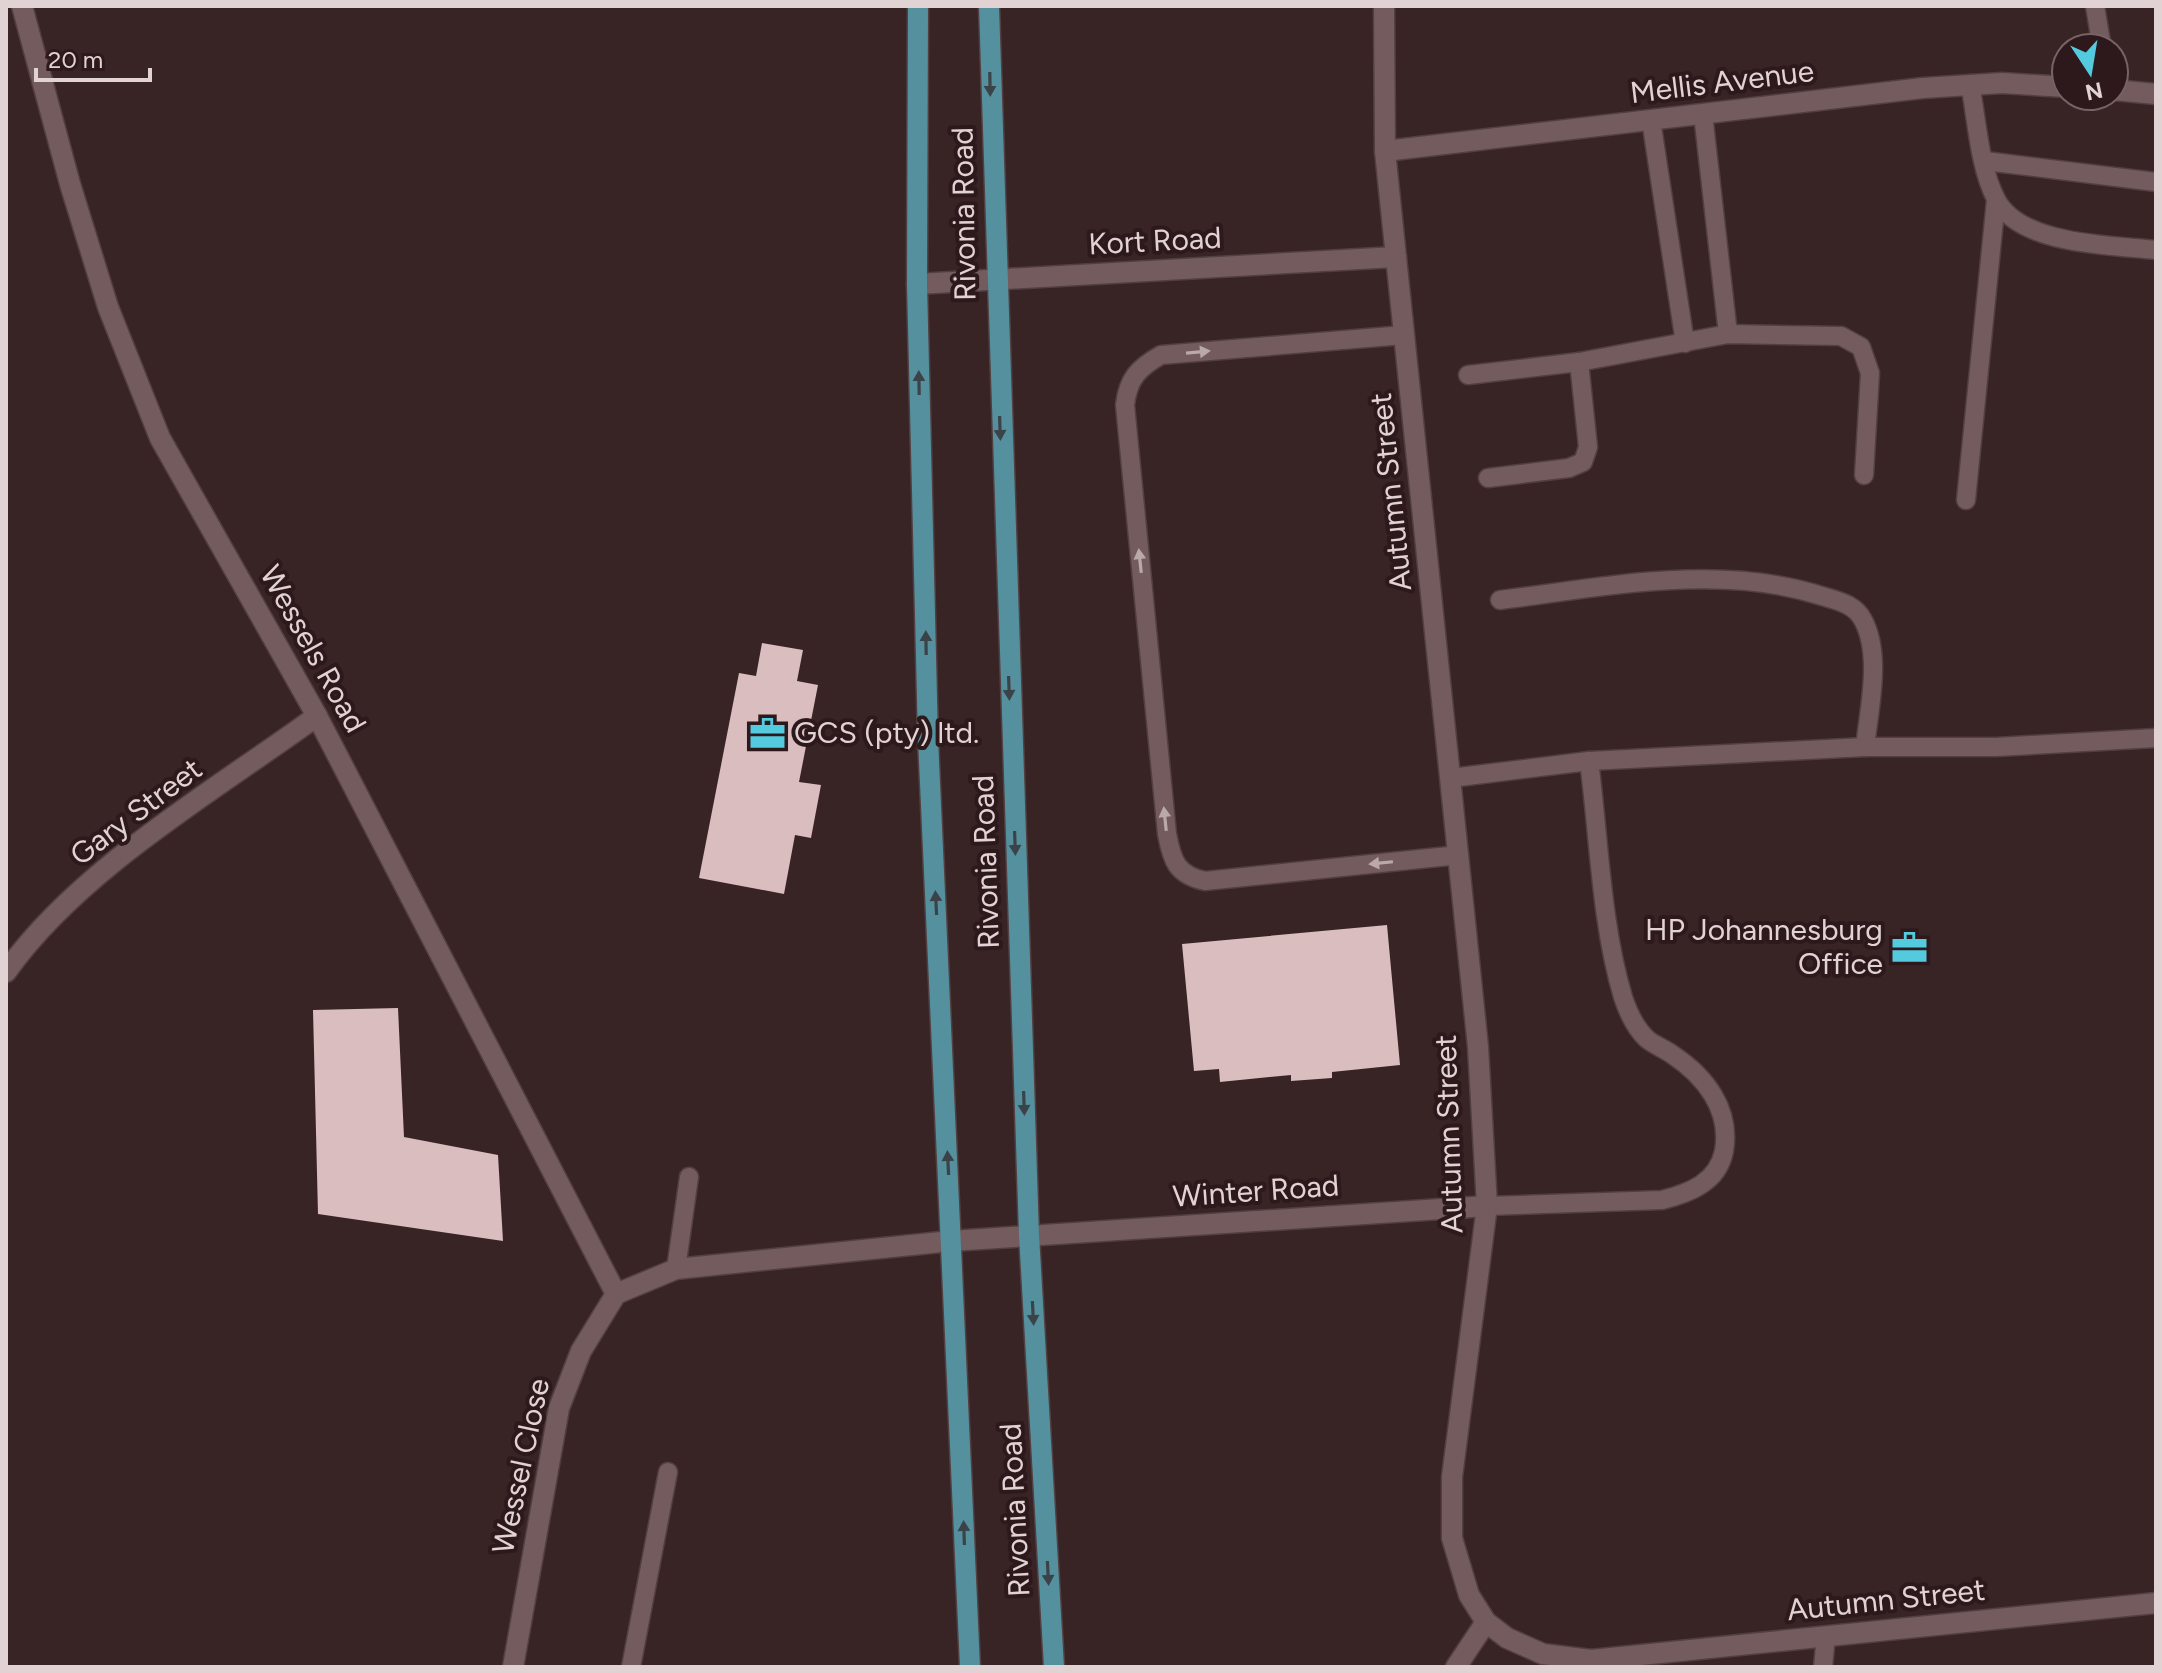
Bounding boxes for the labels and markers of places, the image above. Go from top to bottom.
office icon: GCS (pty) ltd. [749,714,787,752]
place label: GCS (pty) ltd. [794,714,979,751]
place label: HP Johannesburg Office [1645,911,1883,982]
office icon: HP Johannesburg Office [1890,928,1928,966]

